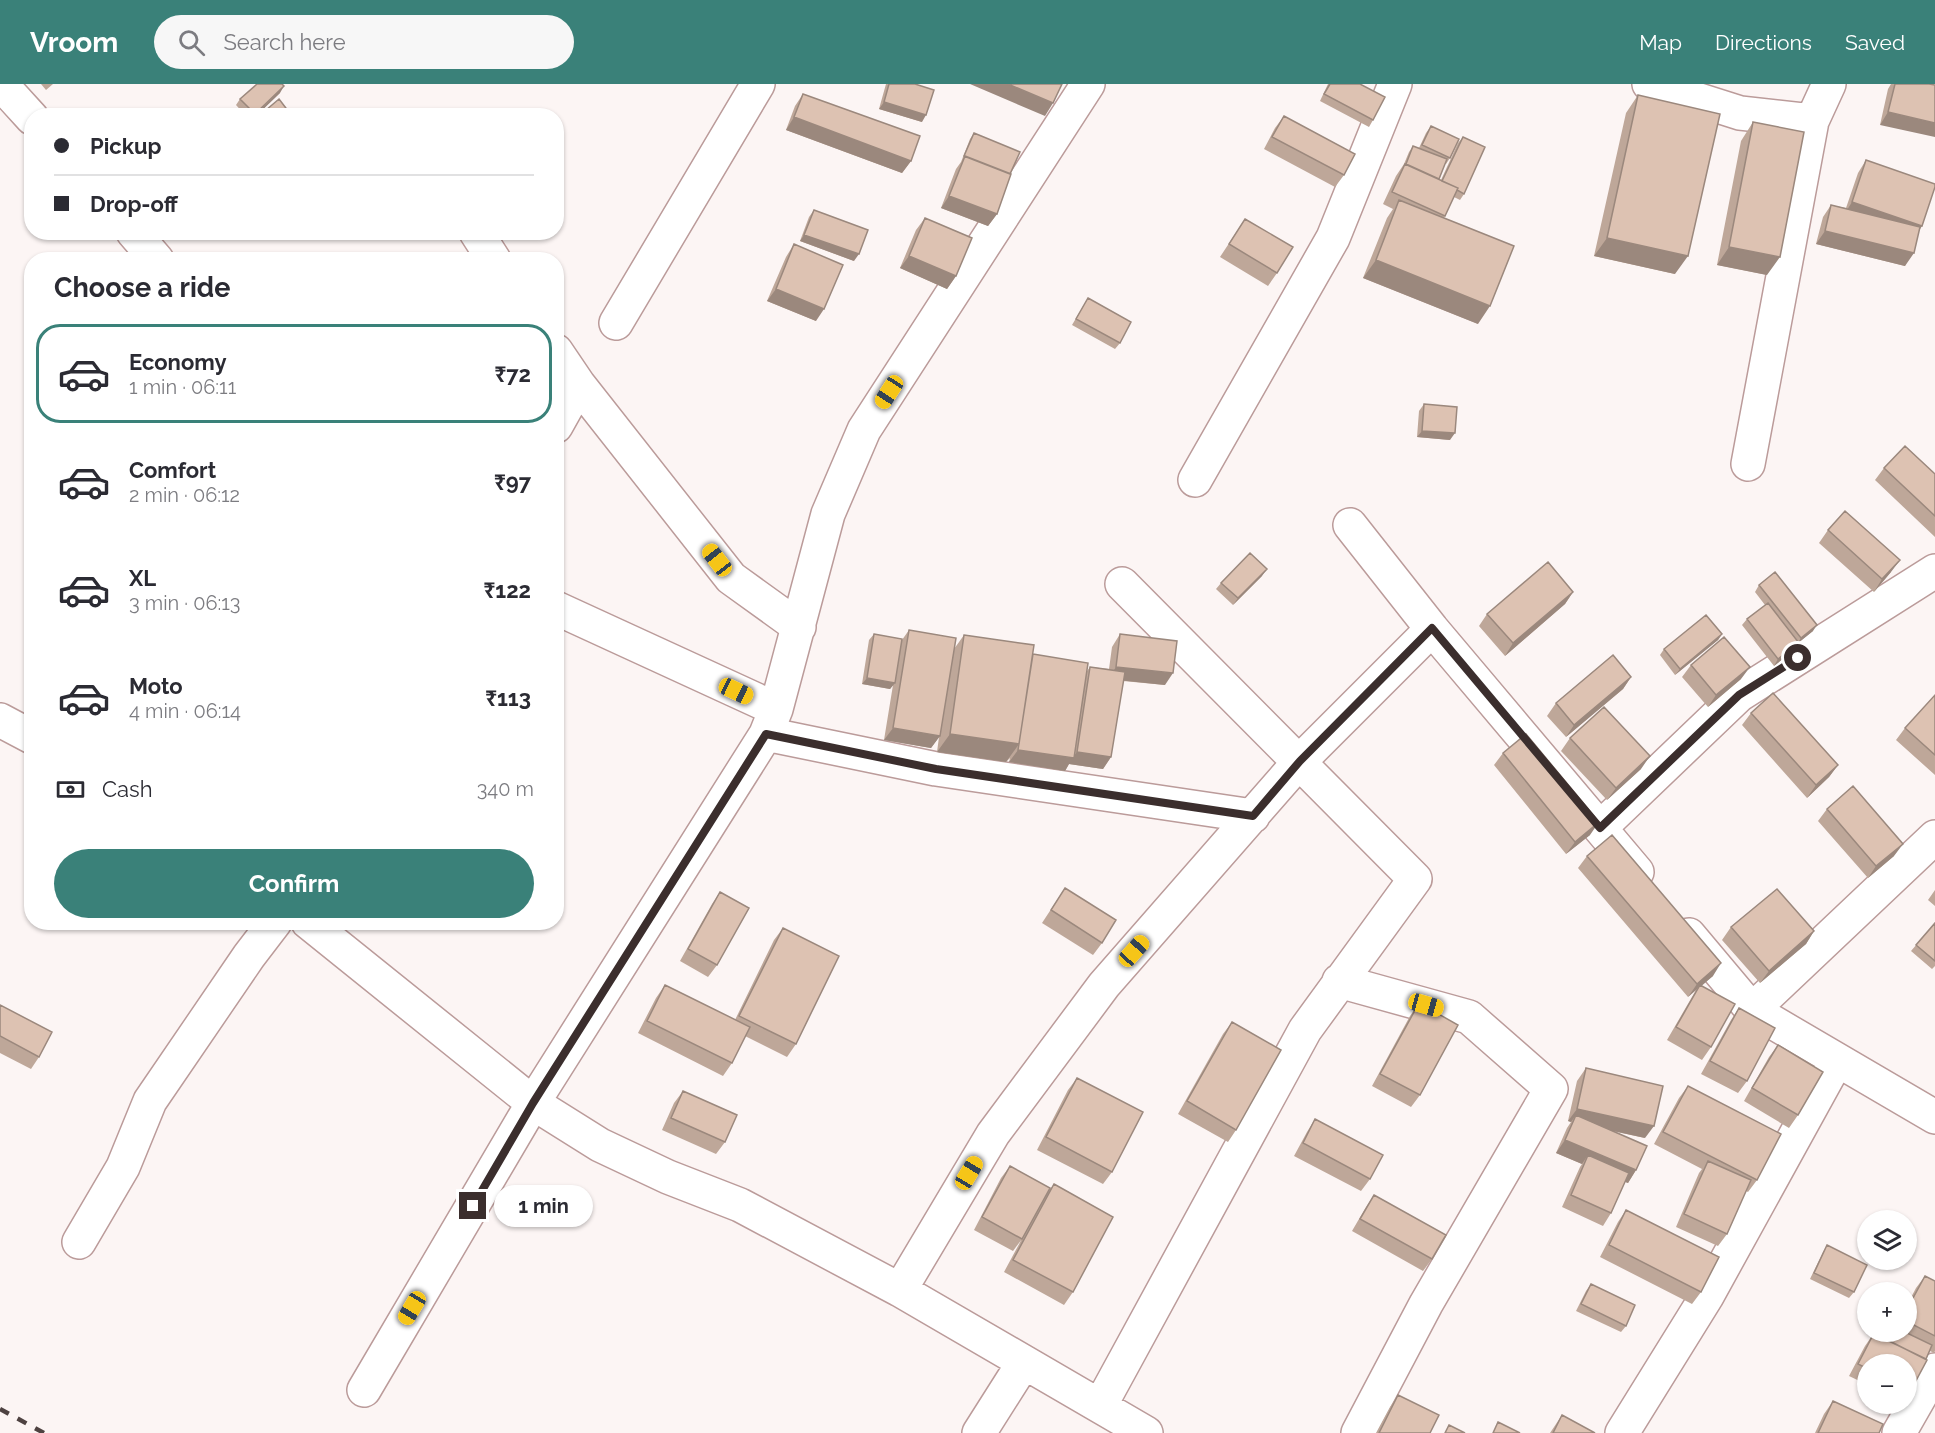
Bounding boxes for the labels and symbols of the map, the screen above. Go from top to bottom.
car [872,372,906,412]
car [699,540,735,580]
route start [1784,644,1811,671]
car [716,675,756,707]
car [1115,932,1153,970]
car [1406,991,1446,1019]
car [952,1153,986,1193]
callout: 1 min [494,1185,593,1227]
route end [459,1192,486,1219]
car [395,1288,429,1328]

